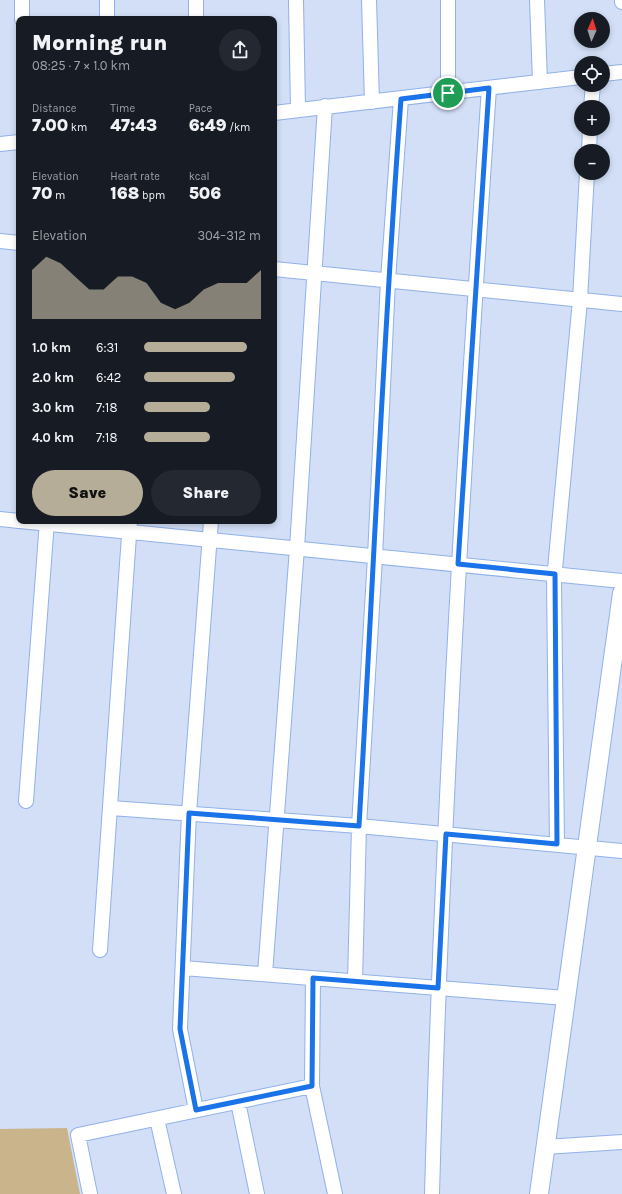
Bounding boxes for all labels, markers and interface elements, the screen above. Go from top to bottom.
north arrow [574,12,610,48]
map controls [574,12,610,180]
button: share [219,29,261,71]
text: Morning run [32,30,167,56]
button: locate [574,56,610,92]
text: 08:25 · 7 × 1.0 km [32,58,130,73]
pin [431,76,465,110]
icon: arrive [437,82,459,104]
button: + [574,100,610,136]
text: Distance [32,102,76,115]
text: Time [110,102,135,115]
text: Pace [189,102,212,115]
text: 7.00 [32,115,68,135]
text: 47:43 [110,115,157,135]
text: 6:49 [189,115,227,135]
text: km [68,121,87,134]
text: /km [227,121,250,134]
button: − [574,144,610,180]
text: Elevation [32,170,79,183]
text: Heart rate [110,170,160,183]
text: kcal [189,170,210,183]
text: 70 [32,183,52,203]
text: 168 [110,183,139,203]
text: 506 [189,183,221,203]
text: m [52,189,65,202]
text: bpm [139,189,165,202]
text: Elevation [32,228,87,243]
text: 304–312 m [197,228,261,243]
text: 1.0 km [32,340,71,355]
text: 6:31 [96,340,118,355]
text: 2.0 km [32,370,74,385]
text: 6:42 [96,370,121,385]
text: 3.0 km [32,400,74,415]
text: 7:18 [96,400,117,415]
text: 4.0 km [32,430,74,445]
text: 7:18 [96,430,117,445]
button: Save [32,470,143,516]
button: Share [151,470,261,516]

